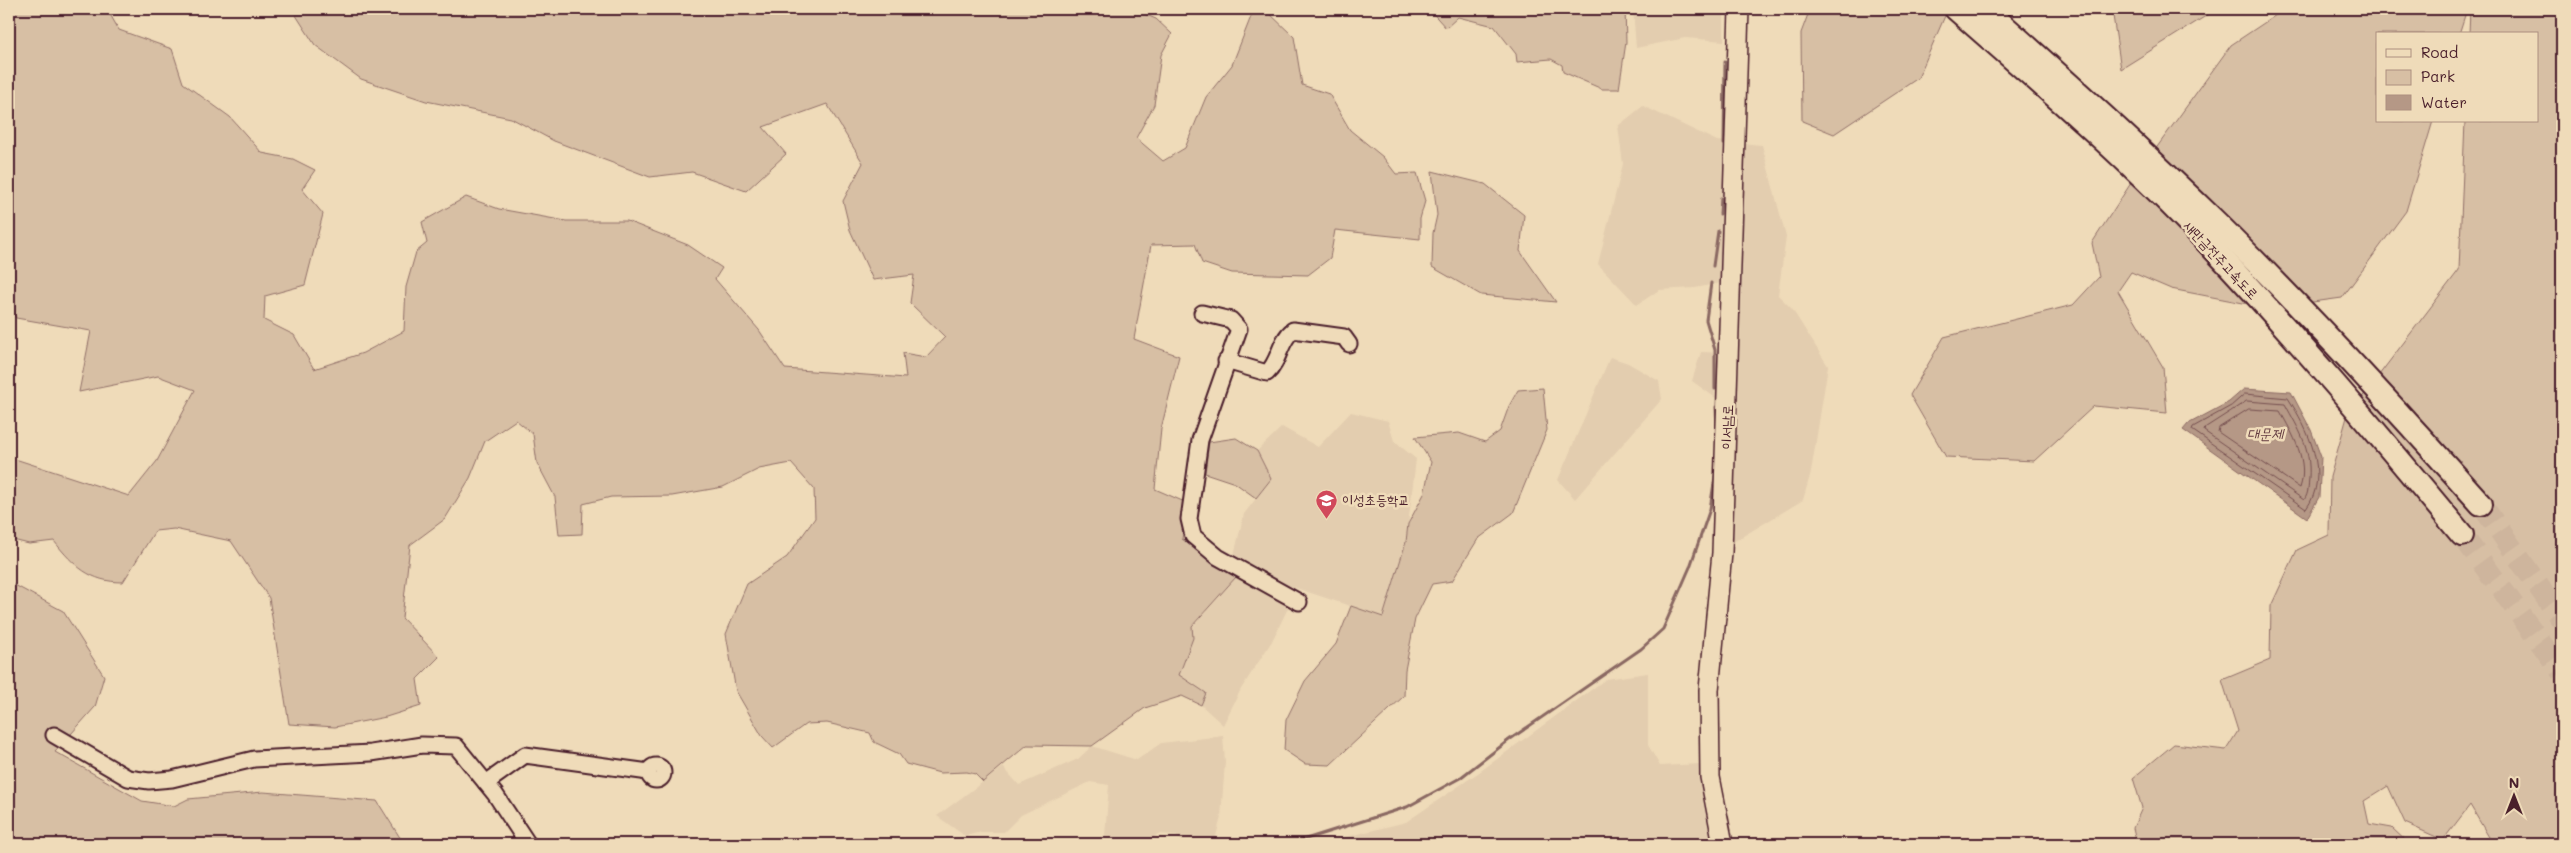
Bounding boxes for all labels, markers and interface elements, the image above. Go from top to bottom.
legend [2376,32,2538,122]
text: Road [2421,42,2458,62]
text: Park [2421,66,2455,86]
text: Water [2421,92,2467,112]
street label: 새만금전주고속도로 [2180,216,2263,303]
street label: 이서남로 [1716,404,1737,450]
water label: 대문제 [2247,423,2285,443]
school or university icon: 이성초등학교 [1314,488,1338,519]
place label: 이성초등학교 [1342,490,1410,509]
north arrow [2488,770,2538,820]
text: N [2509,773,2519,792]

